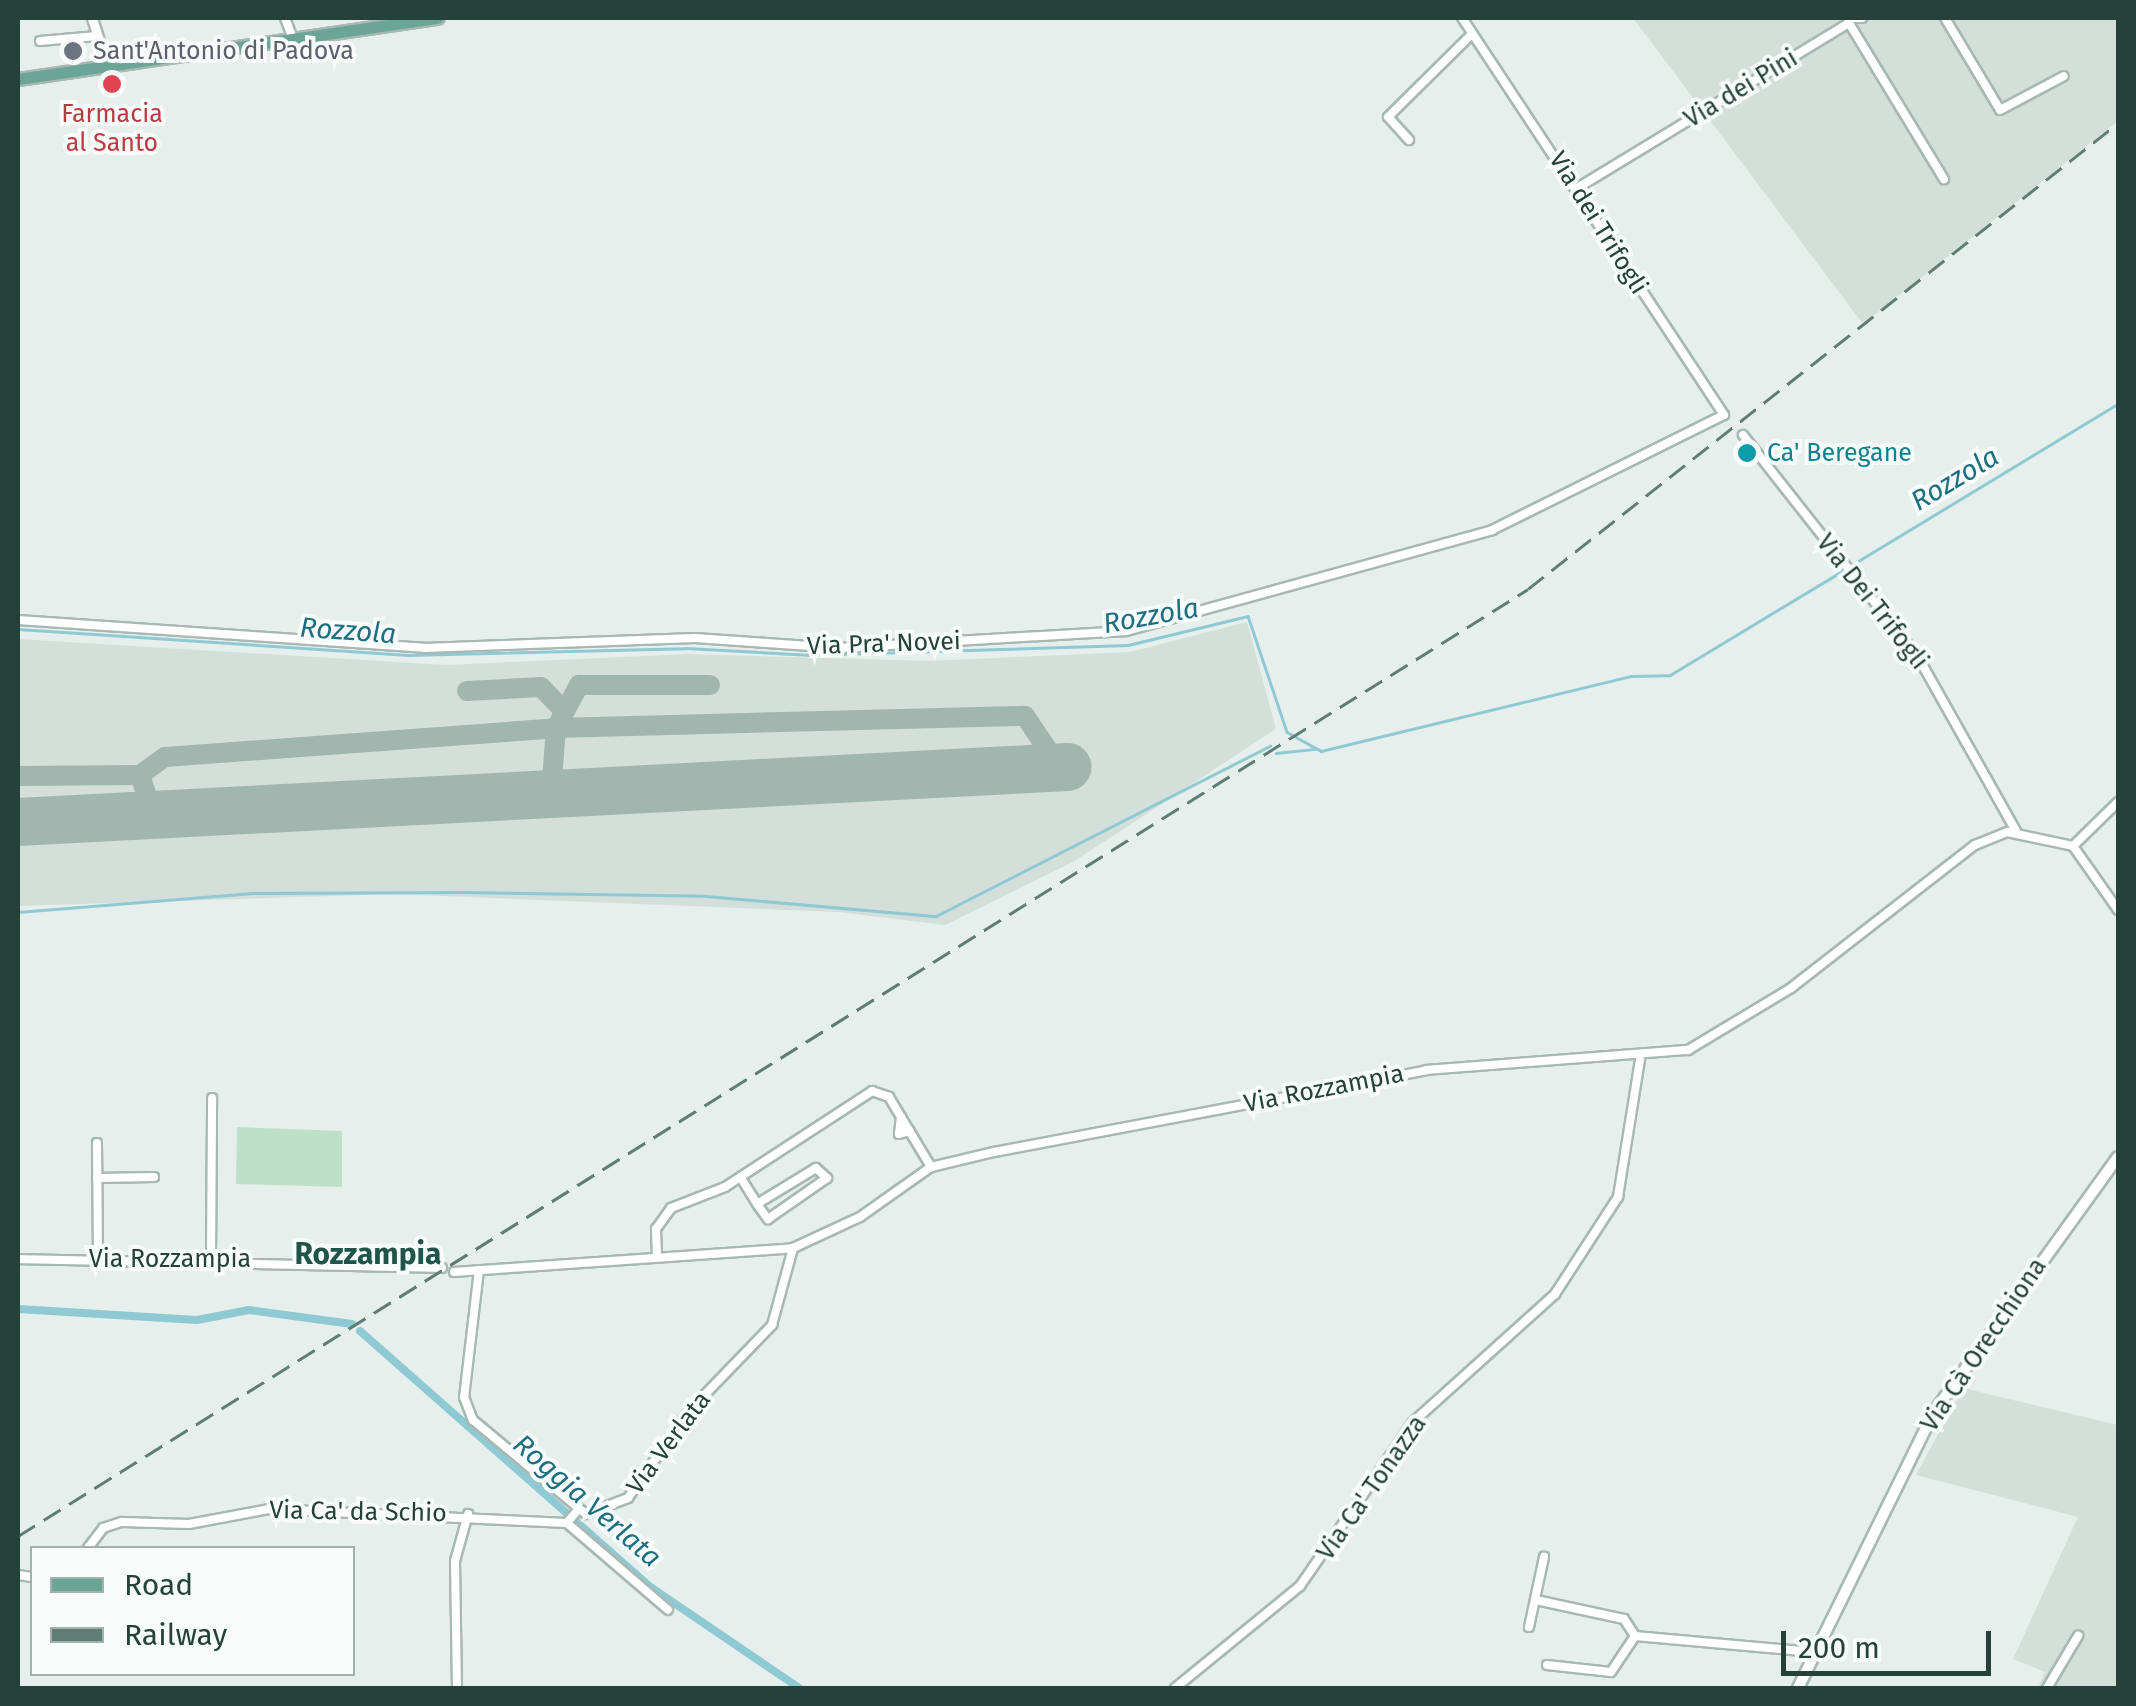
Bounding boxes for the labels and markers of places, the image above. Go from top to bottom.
place label: Sant'Antonio di Padova [93,36,354,66]
marker: Sant'Antonio di Padova [62,40,84,62]
marker: Farmacia al Santo [101,73,123,95]
place label: Farmacia al Santo [61,100,163,159]
place label: Ca' Beregane [1767,438,1912,468]
marker: Ca' Beregane [1736,442,1758,464]

